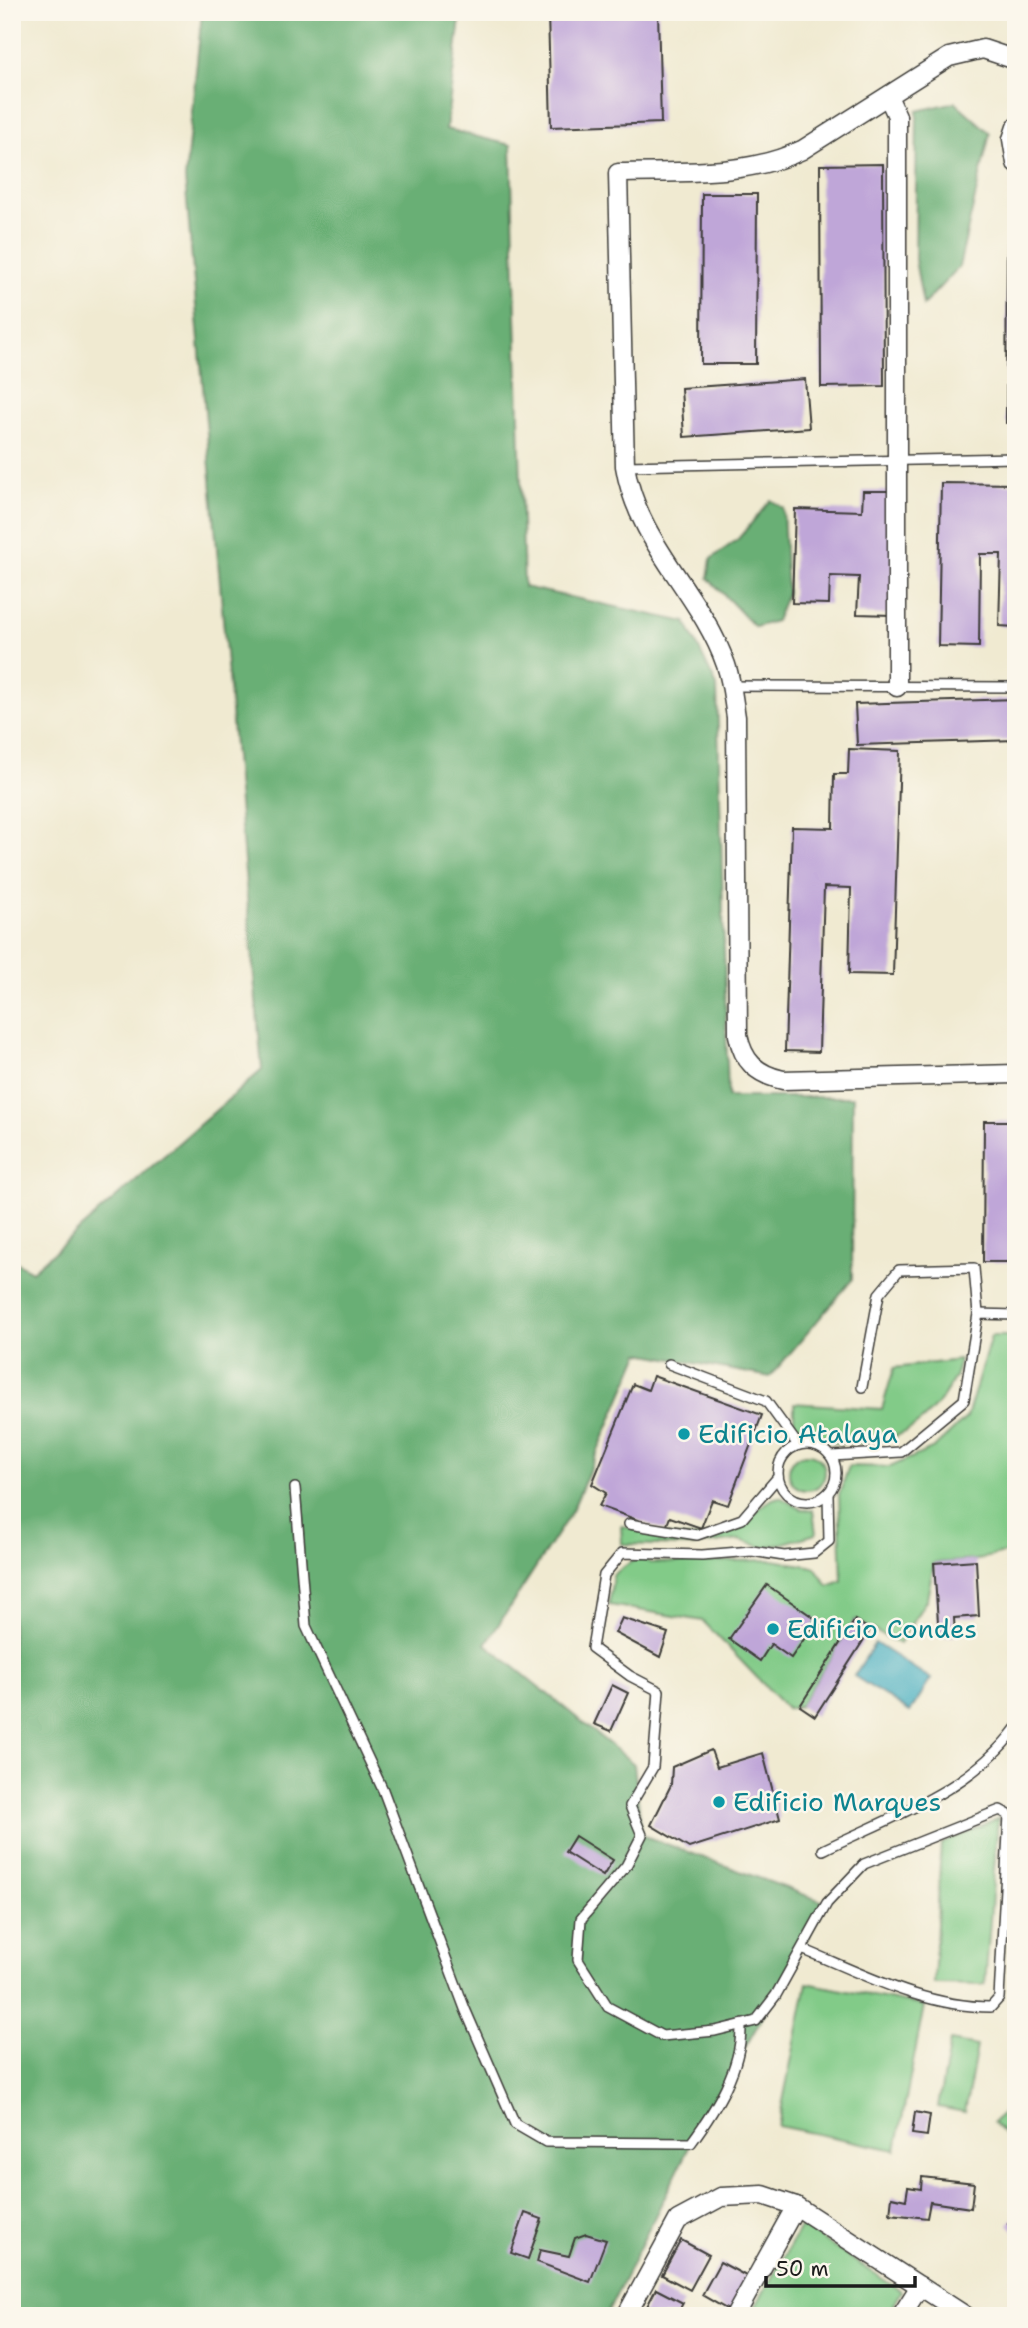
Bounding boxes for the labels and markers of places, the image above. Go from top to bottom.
place label: Edificio Atalaya [698,1416,898,1451]
marker: Edificio Atalaya [676,1426,692,1442]
place label: Edificio Condes [787,1611,977,1646]
marker: Edificio Condes [765,1621,781,1637]
place label: Edificio Marques [733,1784,941,1819]
marker: Edificio Marques [711,1794,727,1810]

